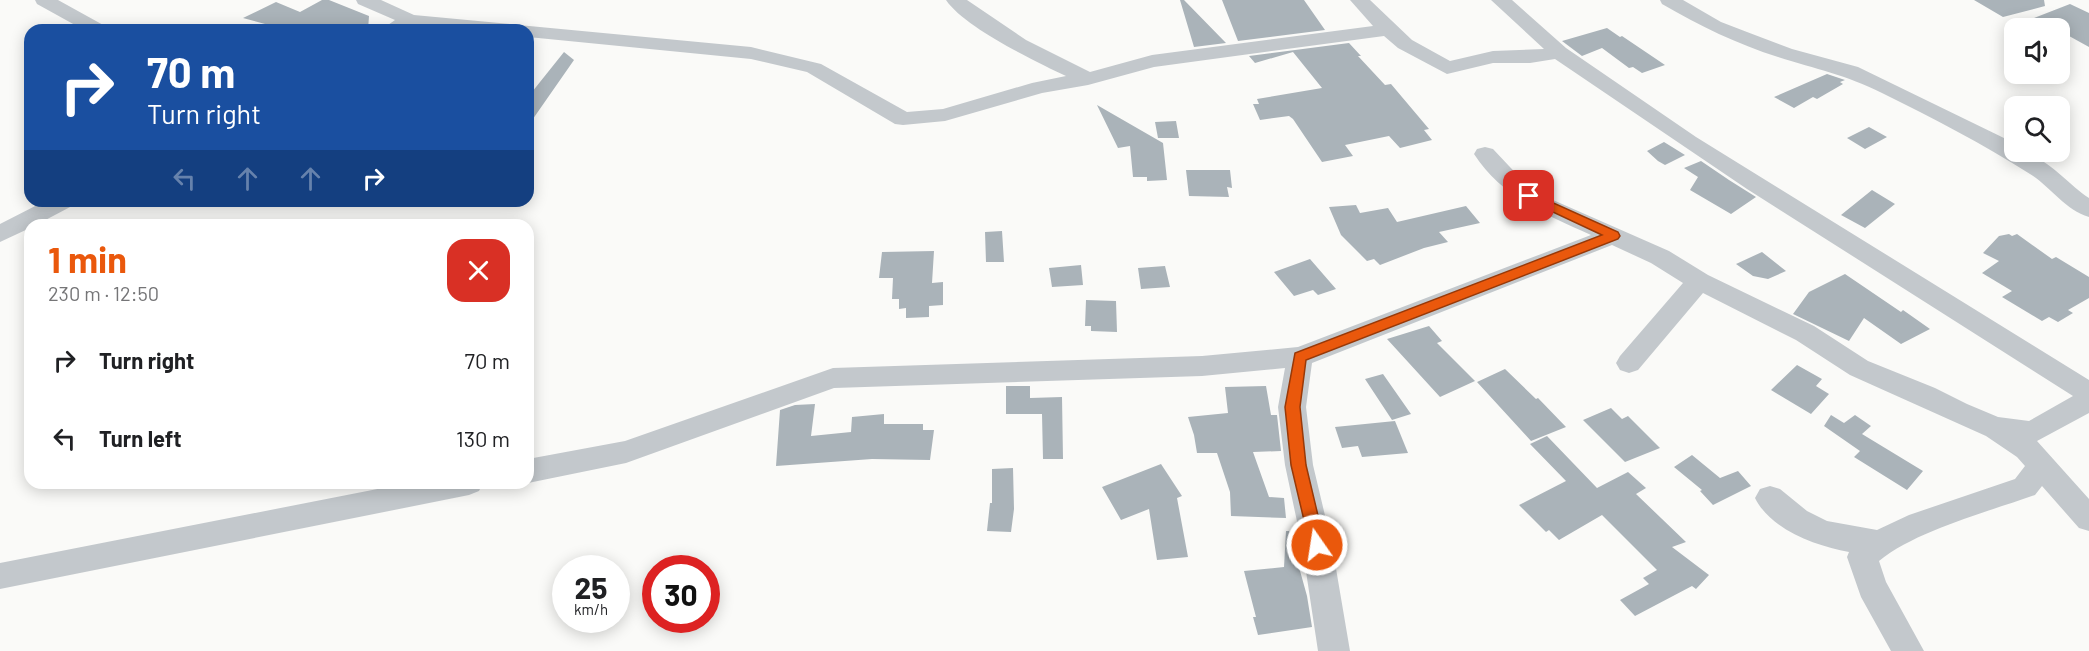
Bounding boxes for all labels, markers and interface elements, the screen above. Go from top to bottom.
map controls [2004,18,2070,162]
button: sound [2004,18,2070,84]
text: 70 m [147,46,235,96]
icon: right [48,48,126,126]
button: search [2004,96,2070,162]
text: Turn right [147,97,261,129]
icon: left [168,162,201,195]
icon: ahead [231,162,264,195]
icon: ahead [294,162,327,195]
icon: right [357,162,390,195]
pin [1503,170,1554,221]
icon: arrive [1512,179,1545,212]
text: 1 min [48,237,127,280]
button: close [447,239,510,302]
text: 230 m · 12:50 [48,281,159,305]
icon: right [48,344,81,377]
text: Turn right [99,347,194,373]
text: 70 m [465,347,510,373]
icon: left [48,422,81,455]
text: Turn left [99,425,182,451]
text: 130 m [456,425,510,451]
position arrow [1285,513,1349,577]
speed limit sign: 30 [642,555,720,633]
text: 25 [575,569,607,605]
text: km/h [574,600,608,618]

